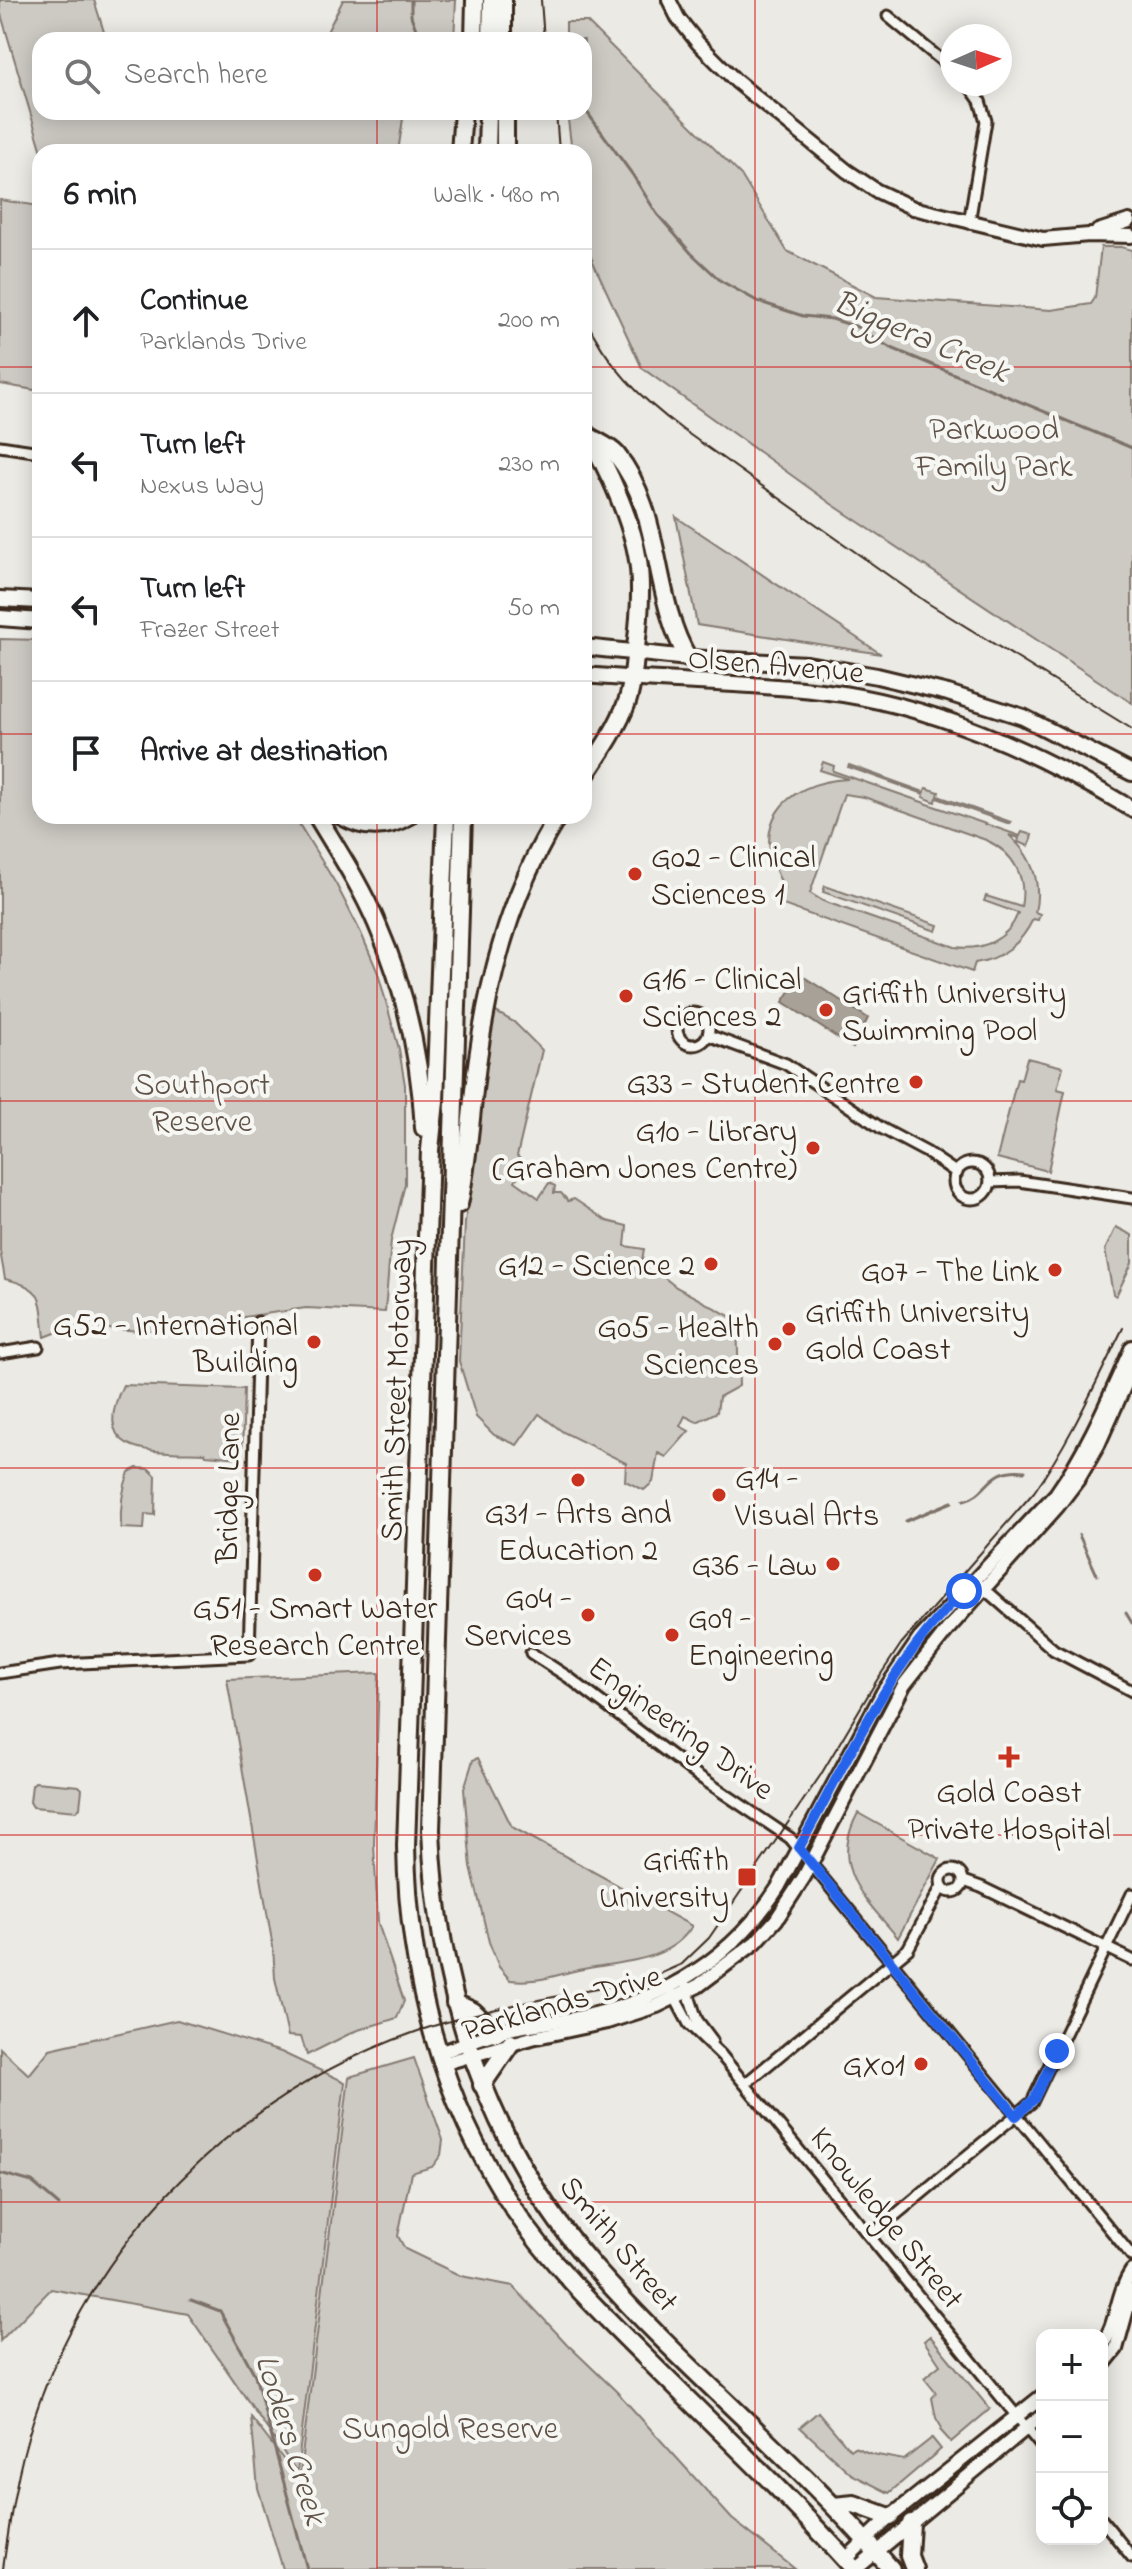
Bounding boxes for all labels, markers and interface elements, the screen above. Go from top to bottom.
north arrow [940,24,1012,96]
search box [32,32,592,120]
icon: search [60,54,104,98]
text: Search here [124,54,268,98]
text: 6 min [64,171,137,221]
text: Walk · 480 m [433,177,560,215]
water label: Biggera Creek [825,279,1018,399]
text: Continue [140,280,248,324]
icon: ahead [64,299,108,343]
text: 200 m [498,302,560,340]
text: Parklands Drive [140,324,307,362]
park label: Parkwood Family Park [914,408,1074,492]
text: Turn left [140,424,245,468]
icon: left [64,443,108,487]
text: 230 m [498,446,560,484]
text: Nexus Way [140,468,264,506]
text: Turn left [140,568,245,612]
icon: left [64,587,108,631]
text: 50 m [507,590,560,628]
text: Frazer Street [140,612,280,650]
street label: Olsen Avenue [686,636,866,699]
icon: arrive [64,731,108,775]
text: Arrive at destination [140,731,388,775]
place label: G02 - Clinical Sciences 1 [651,836,816,920]
marker: G02 - Clinical Sciences 1 [626,865,644,883]
place label: G16 - Clinical Sciences 2 [642,958,801,1042]
place label: Griffith University Swimming Pool [842,972,1066,1056]
marker: G16 - Clinical Sciences 2 [617,987,635,1005]
marker: Griffith University Swimming Pool [817,1001,835,1019]
place label: G33 - Student Centre [626,1062,901,1109]
park label: Southport Reserve [134,1063,270,1147]
marker: G33 - Student Centre [907,1073,925,1091]
place label: G10 - Library (Graham Jones Centre) [492,1110,797,1194]
marker: G10 - Library (Graham Jones Centre) [804,1139,822,1157]
street label: Smith Street Motorway [370,1238,427,1542]
place label: G12 - Science 2 [498,1244,695,1291]
place label: G07 - The Link [861,1250,1040,1297]
marker: G12 - Science 2 [702,1255,720,1273]
marker: G07 - The Link [1046,1261,1064,1279]
place label: Griffith University Gold Coast [805,1291,1029,1375]
place label: G52 - International Building [53,1304,298,1388]
place label: G05 - Health Sciences [597,1306,759,1390]
marker: Griffith University Gold Coast [780,1320,798,1338]
marker: G52 - International Building [305,1333,323,1351]
marker: G05 - Health Sciences [766,1335,784,1353]
street label: Bridge Lane [206,1411,255,1565]
place label: G14 - Visual Arts [734,1457,879,1541]
marker: G31 - Arts and Education 2 [569,1471,587,1489]
marker: G14 - Visual Arts [710,1486,728,1504]
place label: G31 - Arts and Education 2 [484,1492,672,1576]
place label: G36 - Law [692,1544,817,1591]
marker: G36 - Law [824,1555,842,1573]
marker: G51 - Smart Water Research Centre [306,1566,324,1584]
route start [946,1573,982,1609]
place label: G04 - Services [464,1577,572,1661]
place label: G51 - Smart Water Research Centre [193,1587,438,1671]
place label: G09 - Engineering [688,1597,834,1681]
marker: G04 - Services [579,1606,597,1624]
marker: G09 - Engineering [663,1626,681,1644]
street label: Engineering Drive [577,1646,783,1814]
marker: Gold Coast Private Hospital [998,1746,1020,1768]
place label: Gold Coast Private Hospital [907,1771,1111,1855]
place label: Griffith University [599,1839,729,1923]
marker: Griffith University [736,1866,758,1888]
street label: Parklands Drive [457,1954,668,2056]
route end [1039,2033,1075,2069]
place label: GX01 [843,2044,905,2091]
marker: GX01 [912,2055,930,2073]
street label: Knowledge Street [797,2118,974,2321]
street label: Smith Street [546,2167,689,2324]
map controls [1036,2329,1108,2545]
button: + [1036,2329,1108,2401]
water label: Loders Creek [240,2349,339,2533]
button: − [1036,2401,1108,2473]
park label: Sungold Reserve [342,2407,559,2454]
button: locate [1036,2473,1108,2545]

